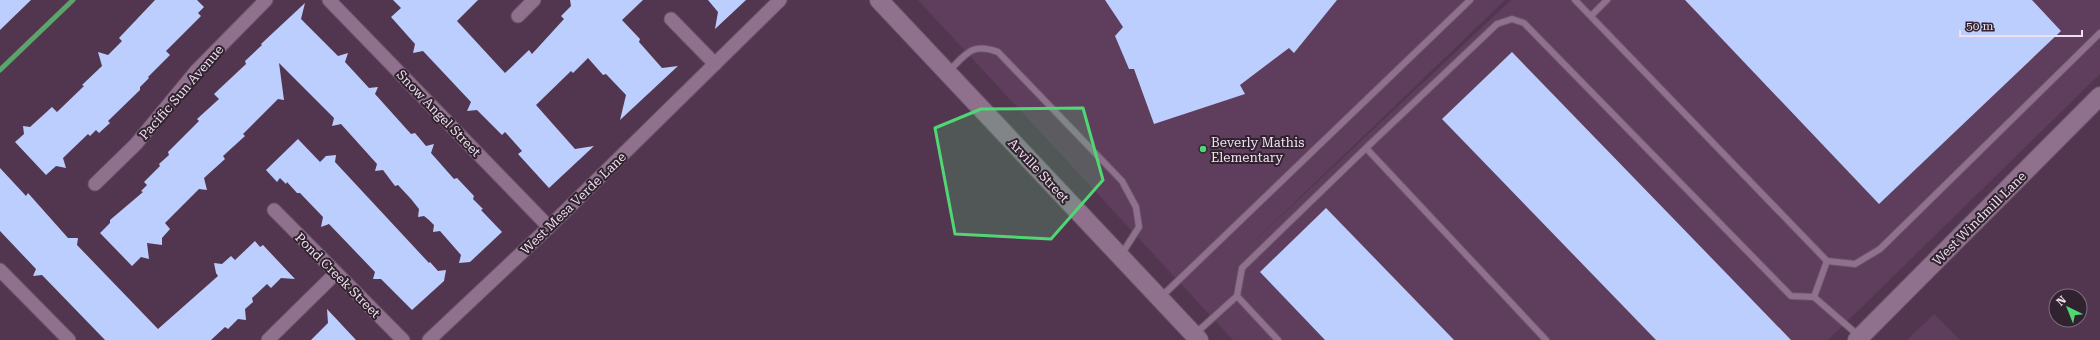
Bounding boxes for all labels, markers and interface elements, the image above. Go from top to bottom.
scale bar [1960,12,2082,38]
text: 50 m [1966,19,1993,33]
street label: Pacific Sun Avenue [136,42,226,143]
street label: Snow Angel Street [394,67,484,160]
street label: Arville Street [1005,135,1072,206]
place label: Beverly Mathis Elementary [1211,135,1304,165]
marker: Beverly Mathis Elementary [1198,144,1208,154]
street label: West Mesa Verde Lane [518,149,629,257]
street label: West Windmill Lane [1929,168,2029,268]
street label: Pond Creek Street [292,230,383,321]
north arrow [2048,288,2088,328]
text: N [2054,293,2069,309]

